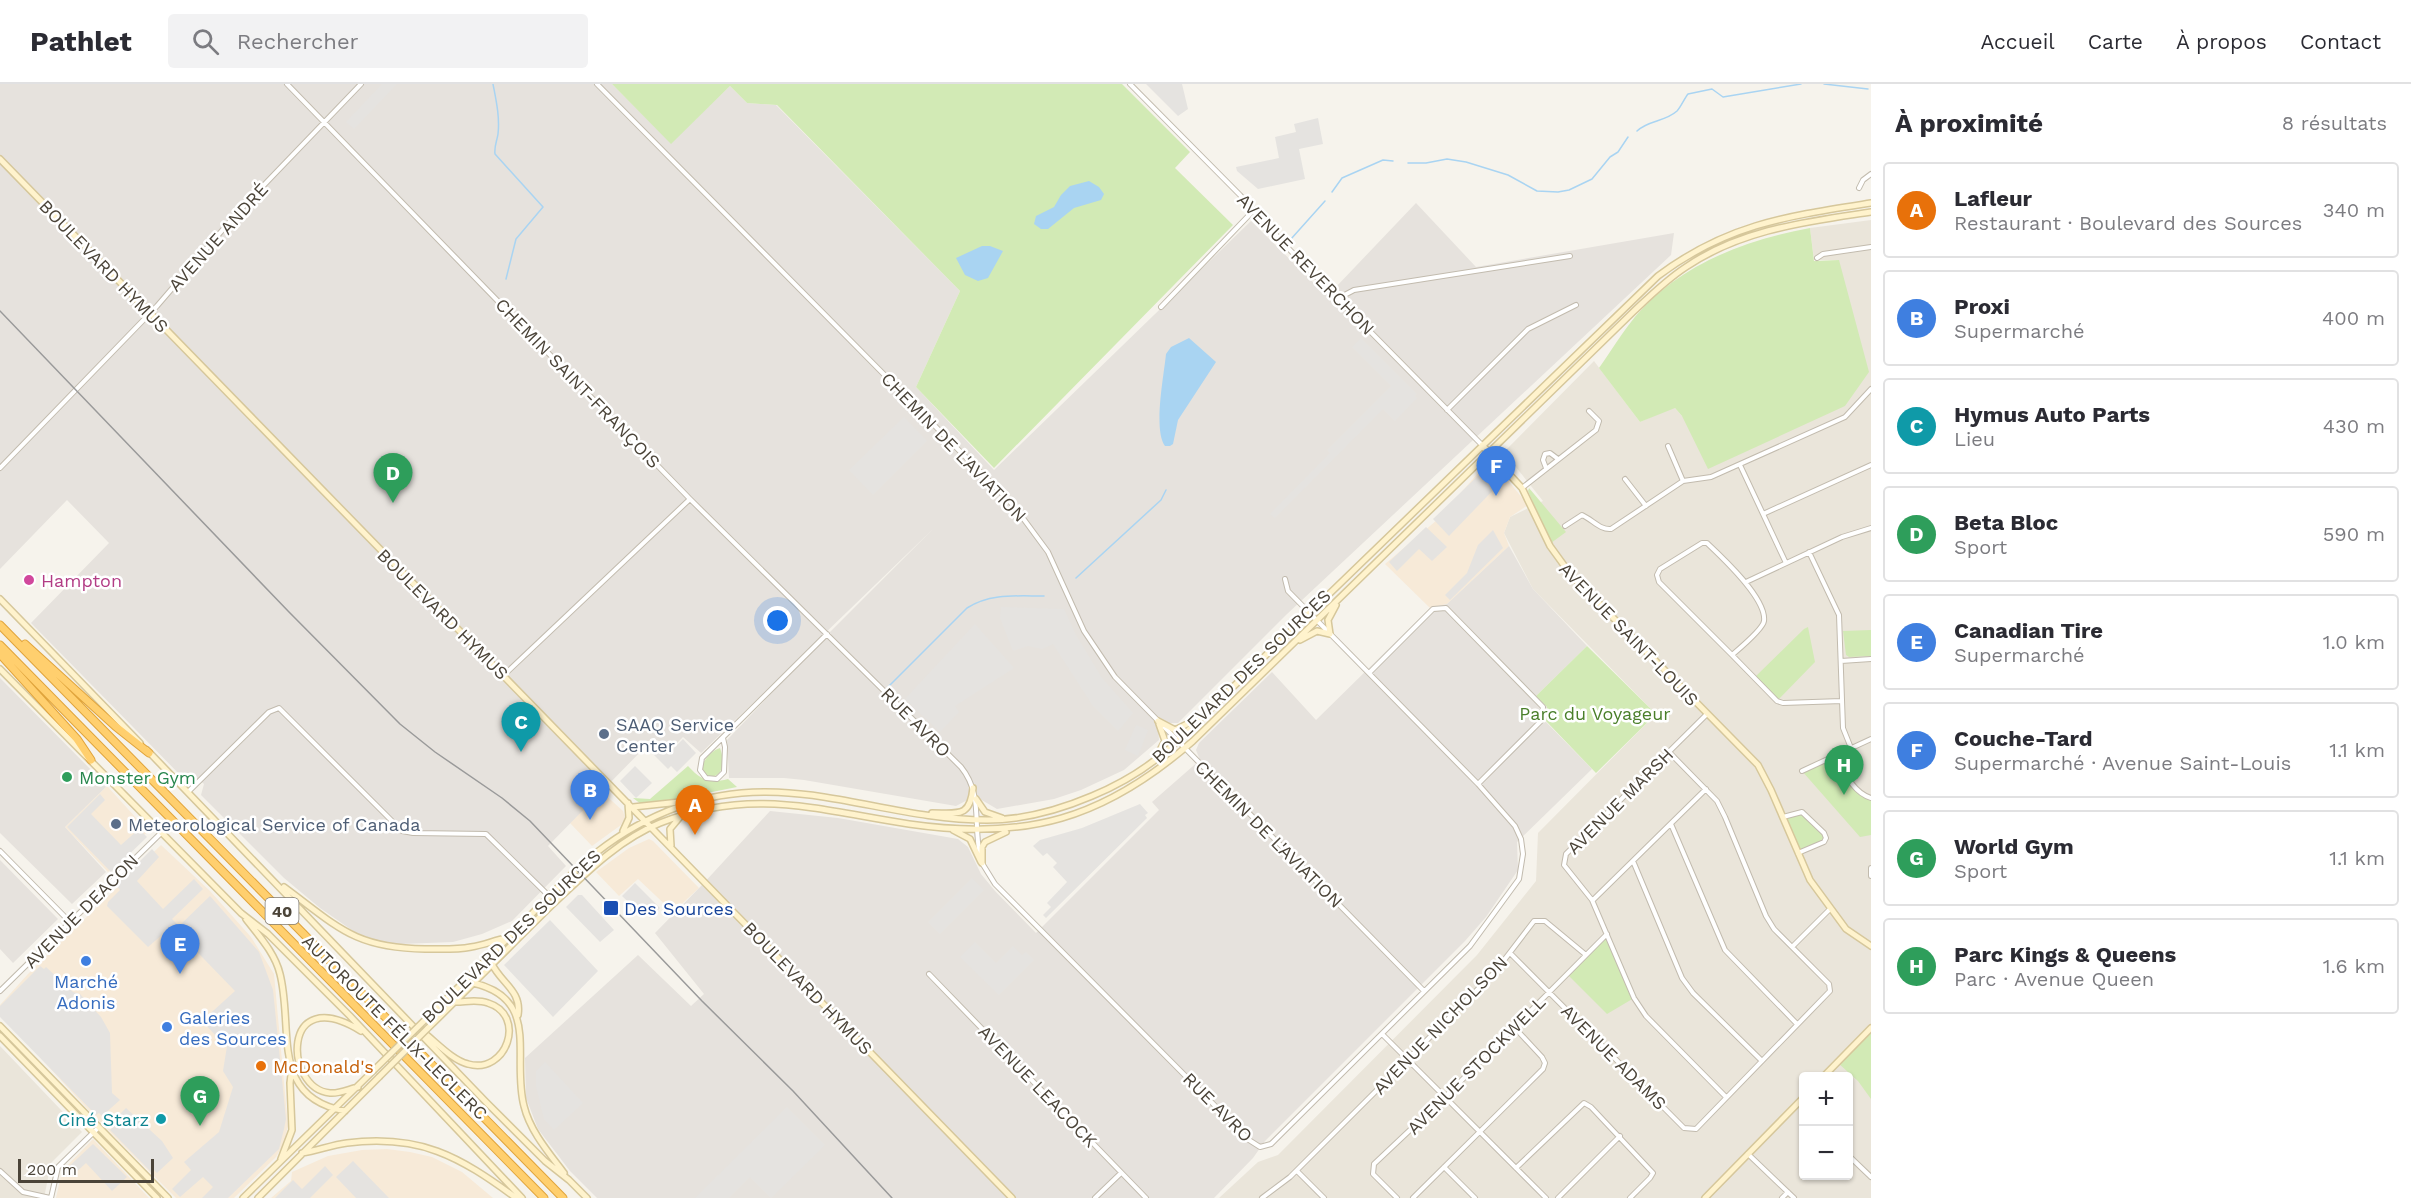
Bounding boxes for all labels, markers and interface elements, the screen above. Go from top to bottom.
search box [168,14,588,68]
text: Pathlet [30,25,132,58]
icon: search [189,25,222,58]
text: Rechercher [237,29,359,54]
text: Accueil [1980,29,2055,54]
text: Carte [2088,29,2143,54]
text: À propos [2176,29,2267,54]
text: Contact [2300,29,2381,54]
text: À proximité [1895,108,2043,138]
text: 8 résultats [2282,111,2387,135]
street label: AVENUE ANDRÉ [164,179,272,295]
text: Lafleur [1954,186,2032,211]
street label: AVENUE REVERCHON [1233,189,1379,339]
street label: BOULEVARD HYMUS [35,195,173,337]
text: A [1910,198,1923,222]
text: 340 m [2323,198,2385,222]
text: Restaurant · Boulevard des Sources [1954,211,2302,235]
street label: CHEMIN SAINT-FRANÇOIS [491,294,665,472]
text: Proxi [1954,294,2010,319]
text: B [1910,306,1923,330]
text: 400 m [2322,306,2385,330]
text: Supermarché [1954,319,2085,343]
street label: CHEMIN DE L'AVIATION [877,368,1031,526]
text: Hymus Auto Parts [1954,402,2150,427]
text: C [1910,414,1923,438]
text: 430 m [2323,414,2385,438]
text: Lieu [1954,427,1995,451]
pin: F [1476,446,1516,496]
pin: D [374,454,412,503]
text: Beta Bloc [1954,510,2058,535]
text: D [1909,522,1924,546]
text: 590 m [2323,522,2385,546]
text: Sport [1954,535,2007,559]
street label: BOULEVARD HYMUS [373,544,513,684]
street label: AVENUE SAINT-LOUIS [1555,558,1703,710]
place label: Hampton [41,570,122,591]
marker: Hampton [22,573,36,587]
street label: BOULEVARD DES SOURCES [1147,585,1335,767]
your location [763,606,792,635]
text: Canadian Tire [1954,618,2103,643]
text: E [1910,630,1923,654]
text: 1.0 km [2323,630,2385,654]
text: Supermarché [1954,643,2085,667]
street label: RUE AVRO [877,683,955,761]
pin: C [502,702,540,752]
park label: Parc du Voyageur [1519,703,1671,724]
place label: SAAQ Service Center [616,714,734,756]
text: Couche-Tard [1954,726,2093,751]
marker: SAAQ Service Center [597,727,611,741]
text: F [1910,738,1923,762]
text: 1.1 km [2329,738,2385,762]
street label: AVENUE MARSH [1563,744,1677,858]
pin: H [1824,746,1864,795]
text: Supermarché · Avenue Saint-Louis [1954,751,2291,775]
street label: CHEMIN DE L'AVIATION [1191,756,1347,912]
place label: Monster Gym [79,767,196,788]
marker: Monster Gym [60,770,74,784]
pin: B [570,770,610,820]
pin: A [676,786,714,835]
place label: Meteorological Service of Canada [128,814,420,835]
marker: Meteorological Service of Canada [109,817,123,831]
text: World Gym [1954,834,2074,859]
street label: BOULEVARD DES SOURCES [417,845,605,1027]
text: G [1909,846,1924,870]
text: 1.1 km [2329,846,2385,870]
street label: AVENUE DEACON [20,850,142,972]
text: Sport [1954,859,2007,883]
road number: 40 [266,898,298,924]
place label: Des Sources [624,898,733,919]
marker: Des Sources [602,899,620,917]
street label: BOULEVARD HYMUS [739,917,877,1059]
pin: E [160,924,200,974]
street label: AUTOROUTE FÉLIX-LECLERC [298,930,492,1124]
text: Parc Kings & Queens [1954,942,2176,967]
street label: AVENUE NICHOLSON [1369,951,1511,1099]
marker: Marché Adonis [79,954,93,968]
text: H [1909,954,1924,978]
text: 1.6 km [2323,954,2385,978]
text: Parc · Avenue Queen [1954,967,2154,991]
place label: Marché Adonis [54,971,118,1013]
street label: AVENUE STOCKWELL [1402,991,1550,1139]
street label: AVENUE ADAMS [1557,1000,1671,1114]
place label: Galeries des Sources [179,1007,287,1049]
marker: Galeries des Sources [160,1020,174,1034]
street label: AVENUE LEACOCK [974,1021,1102,1151]
place label: McDonald's [273,1056,374,1077]
marker: McDonald's [254,1059,268,1073]
street label: RUE AVRO [1179,1068,1257,1146]
map controls [1799,1072,1853,1180]
button: + [1799,1072,1853,1126]
pin: G [180,1076,220,1126]
place label: Ciné Starz [58,1109,149,1130]
marker: Ciné Starz [154,1112,168,1126]
button: − [1799,1126,1853,1180]
scale bar [18,1156,154,1184]
text: 200 m [27,1160,77,1179]

